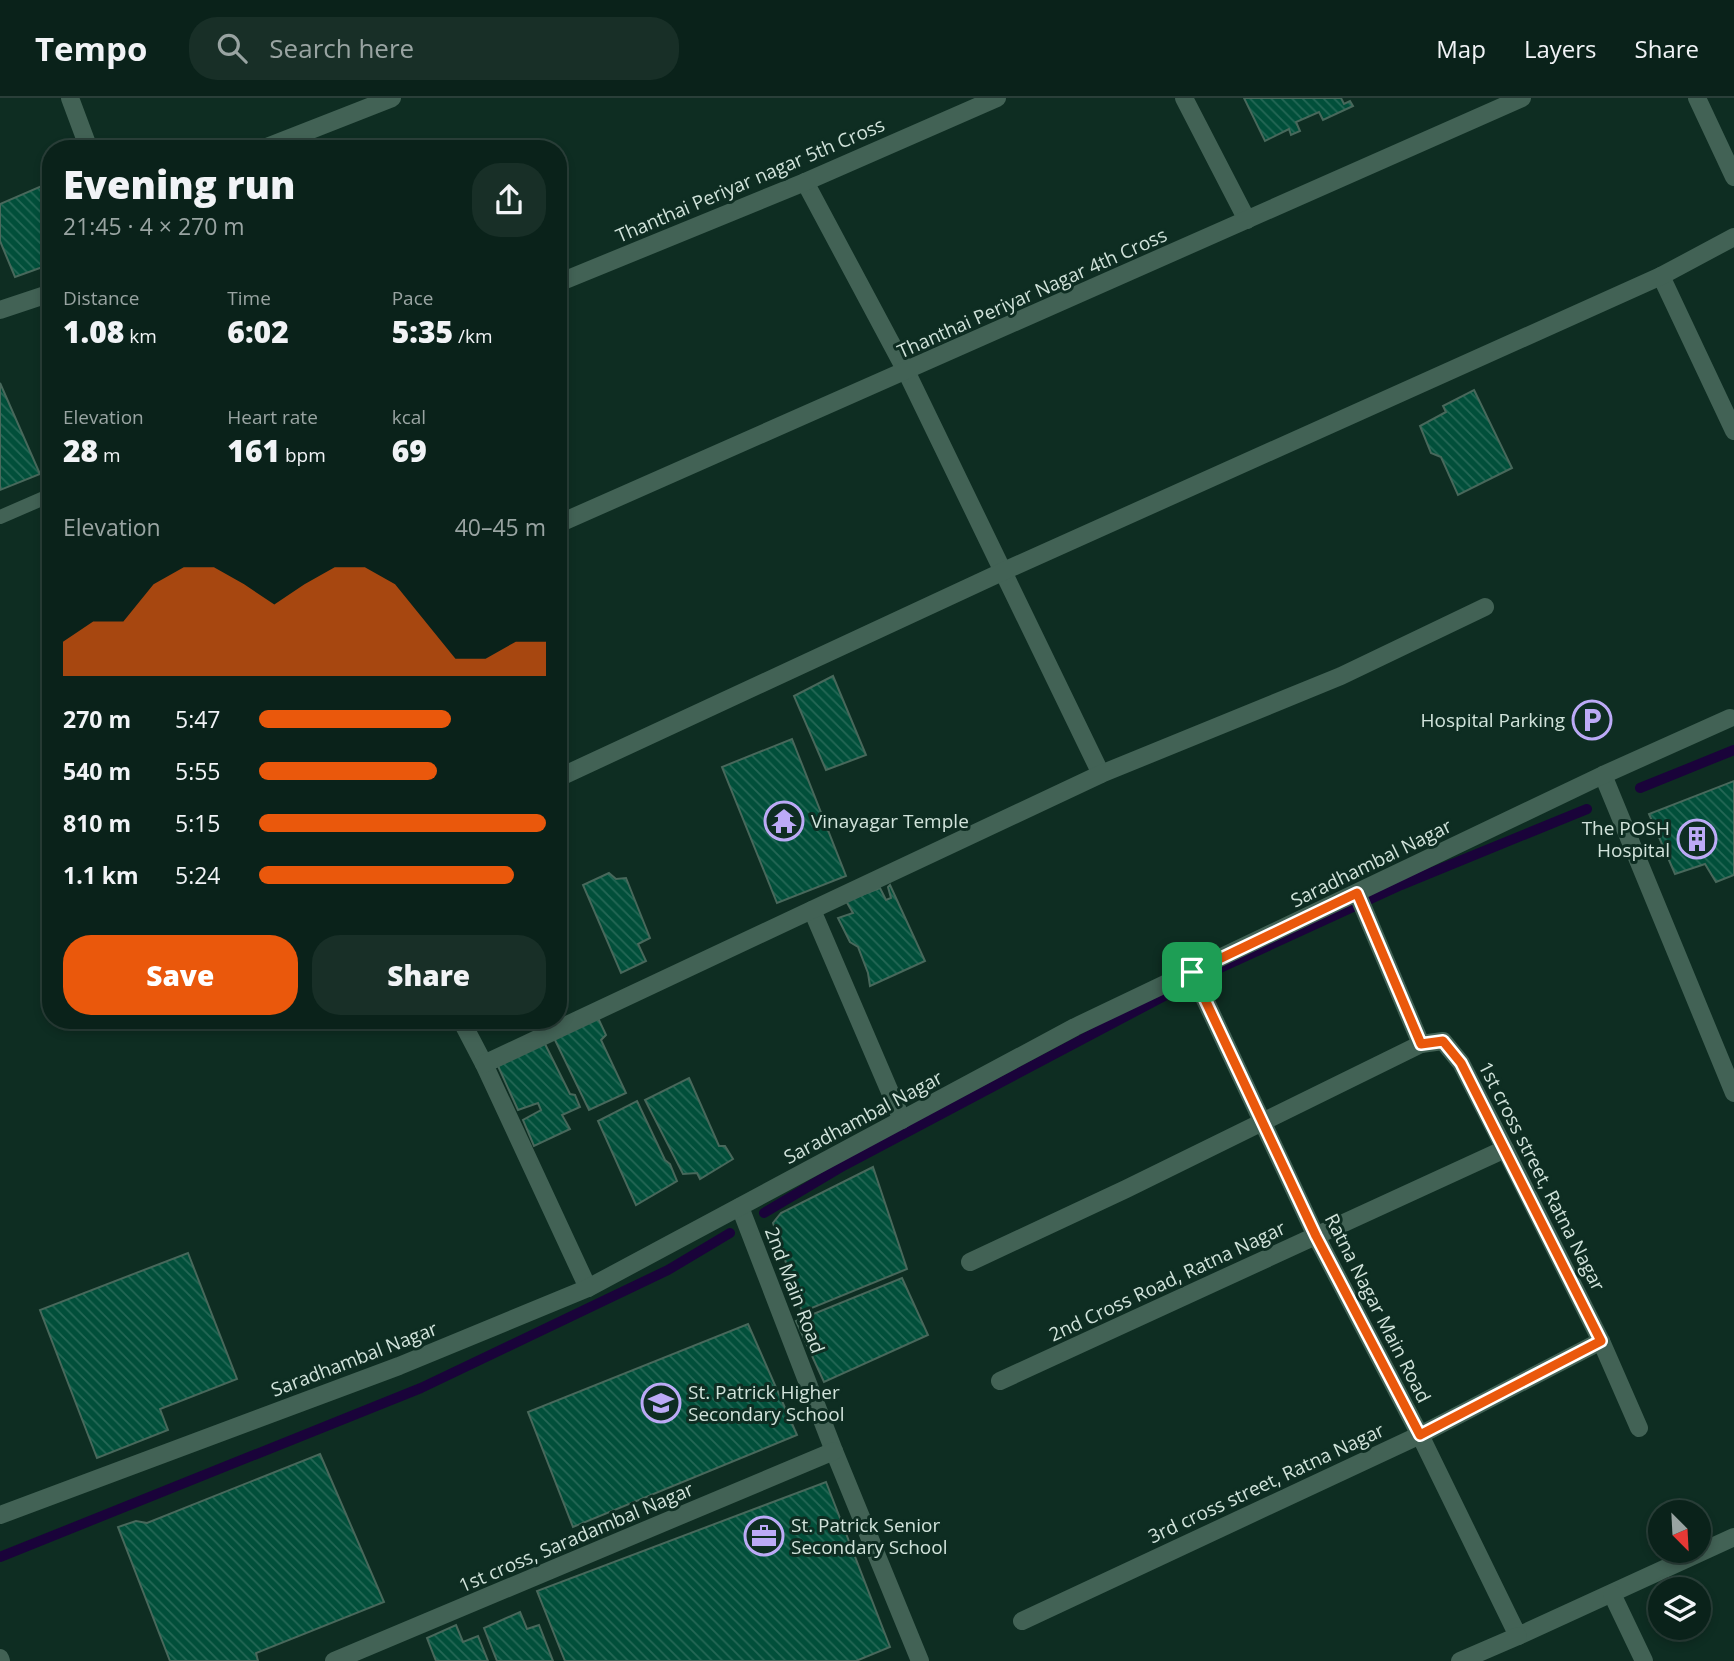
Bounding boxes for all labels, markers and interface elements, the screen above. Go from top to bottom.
search box [189,17,679,80]
text: Tempo [35,26,147,71]
icon: search [213,29,251,67]
text: Search here [269,30,414,66]
text: Map [1436,32,1486,65]
text: Layers [1524,32,1597,65]
text: Share [1635,32,1699,65]
street label: Thanthai Periyar nagar 5th Cross [612,111,888,249]
text: Evening run [63,158,295,210]
button: share [472,163,546,237]
text: 21:45 · 4 × 270 m [63,210,245,242]
street label: Thanthai Periyar Nagar 4th Cross [893,222,1171,364]
text: Distance [63,285,139,311]
text: Time [227,285,271,311]
text: Pace [392,285,433,311]
text: 1.08 [63,311,124,352]
text: 6:02 [227,311,289,352]
text: 5:35 [392,311,453,352]
text: km [124,323,157,349]
text: /km [453,323,493,349]
text: Elevation [63,404,144,430]
text: Heart rate [227,404,318,430]
text: kcal [392,404,426,430]
text: 28 [63,430,98,471]
text: 161 [227,430,280,471]
text: 69 [392,430,427,471]
text: m [98,442,121,468]
text: bpm [280,442,326,468]
text: Elevation [63,511,161,543]
text: 40–45 m [455,511,546,543]
parking icon: Hospital Parking [1571,699,1613,741]
text: 270 m [63,703,131,735]
text: 5:47 [175,703,221,735]
place label: Hospital Parking [1421,707,1565,733]
text: 540 m [63,755,131,787]
text: 5:55 [175,755,221,787]
temple icon: Vinayagar Temple [763,800,805,842]
text: 810 m [63,807,131,839]
text: 5:15 [175,807,221,839]
place label: Vinayagar Temple [811,808,969,834]
street label: Saradhambal Nagar [1286,813,1456,913]
place label: The POSH Hospital [1582,815,1670,863]
building icon: The POSH Hospital [1676,818,1718,860]
text: 1.1 km [63,859,139,891]
text: 5:24 [175,859,221,891]
button: Save [63,935,298,1015]
button: Share [312,935,546,1015]
pin [1162,942,1222,1002]
icon: arrive [1173,953,1211,991]
street label: 1st cross street, Ratna Nagar [1473,1057,1611,1295]
street label: Saradhambal Nagar [779,1064,947,1170]
street label: Ratna Nagar Main Road [1319,1209,1437,1407]
street label: 2nd Cross Road, Ratna Nagar [1045,1215,1290,1347]
street label: 2nd Main Road [759,1223,831,1357]
street label: Saradhambal Nagar [267,1315,441,1403]
place label: St. Patrick Higher Secondary School [688,1379,845,1427]
school or university icon: St. Patrick Higher Secondary School [640,1382,682,1424]
street label: 3rd cross street, Ratna Nagar [1144,1417,1389,1549]
street label: 1st cross, Saradambal Nagar [455,1476,697,1598]
north arrow [1648,1500,1712,1563]
map controls [1648,1500,1711,1640]
place label: St. Patrick Senior Secondary School [791,1512,948,1560]
office icon: St. Patrick Senior Secondary School [743,1515,785,1557]
button: layers [1648,1577,1711,1640]

